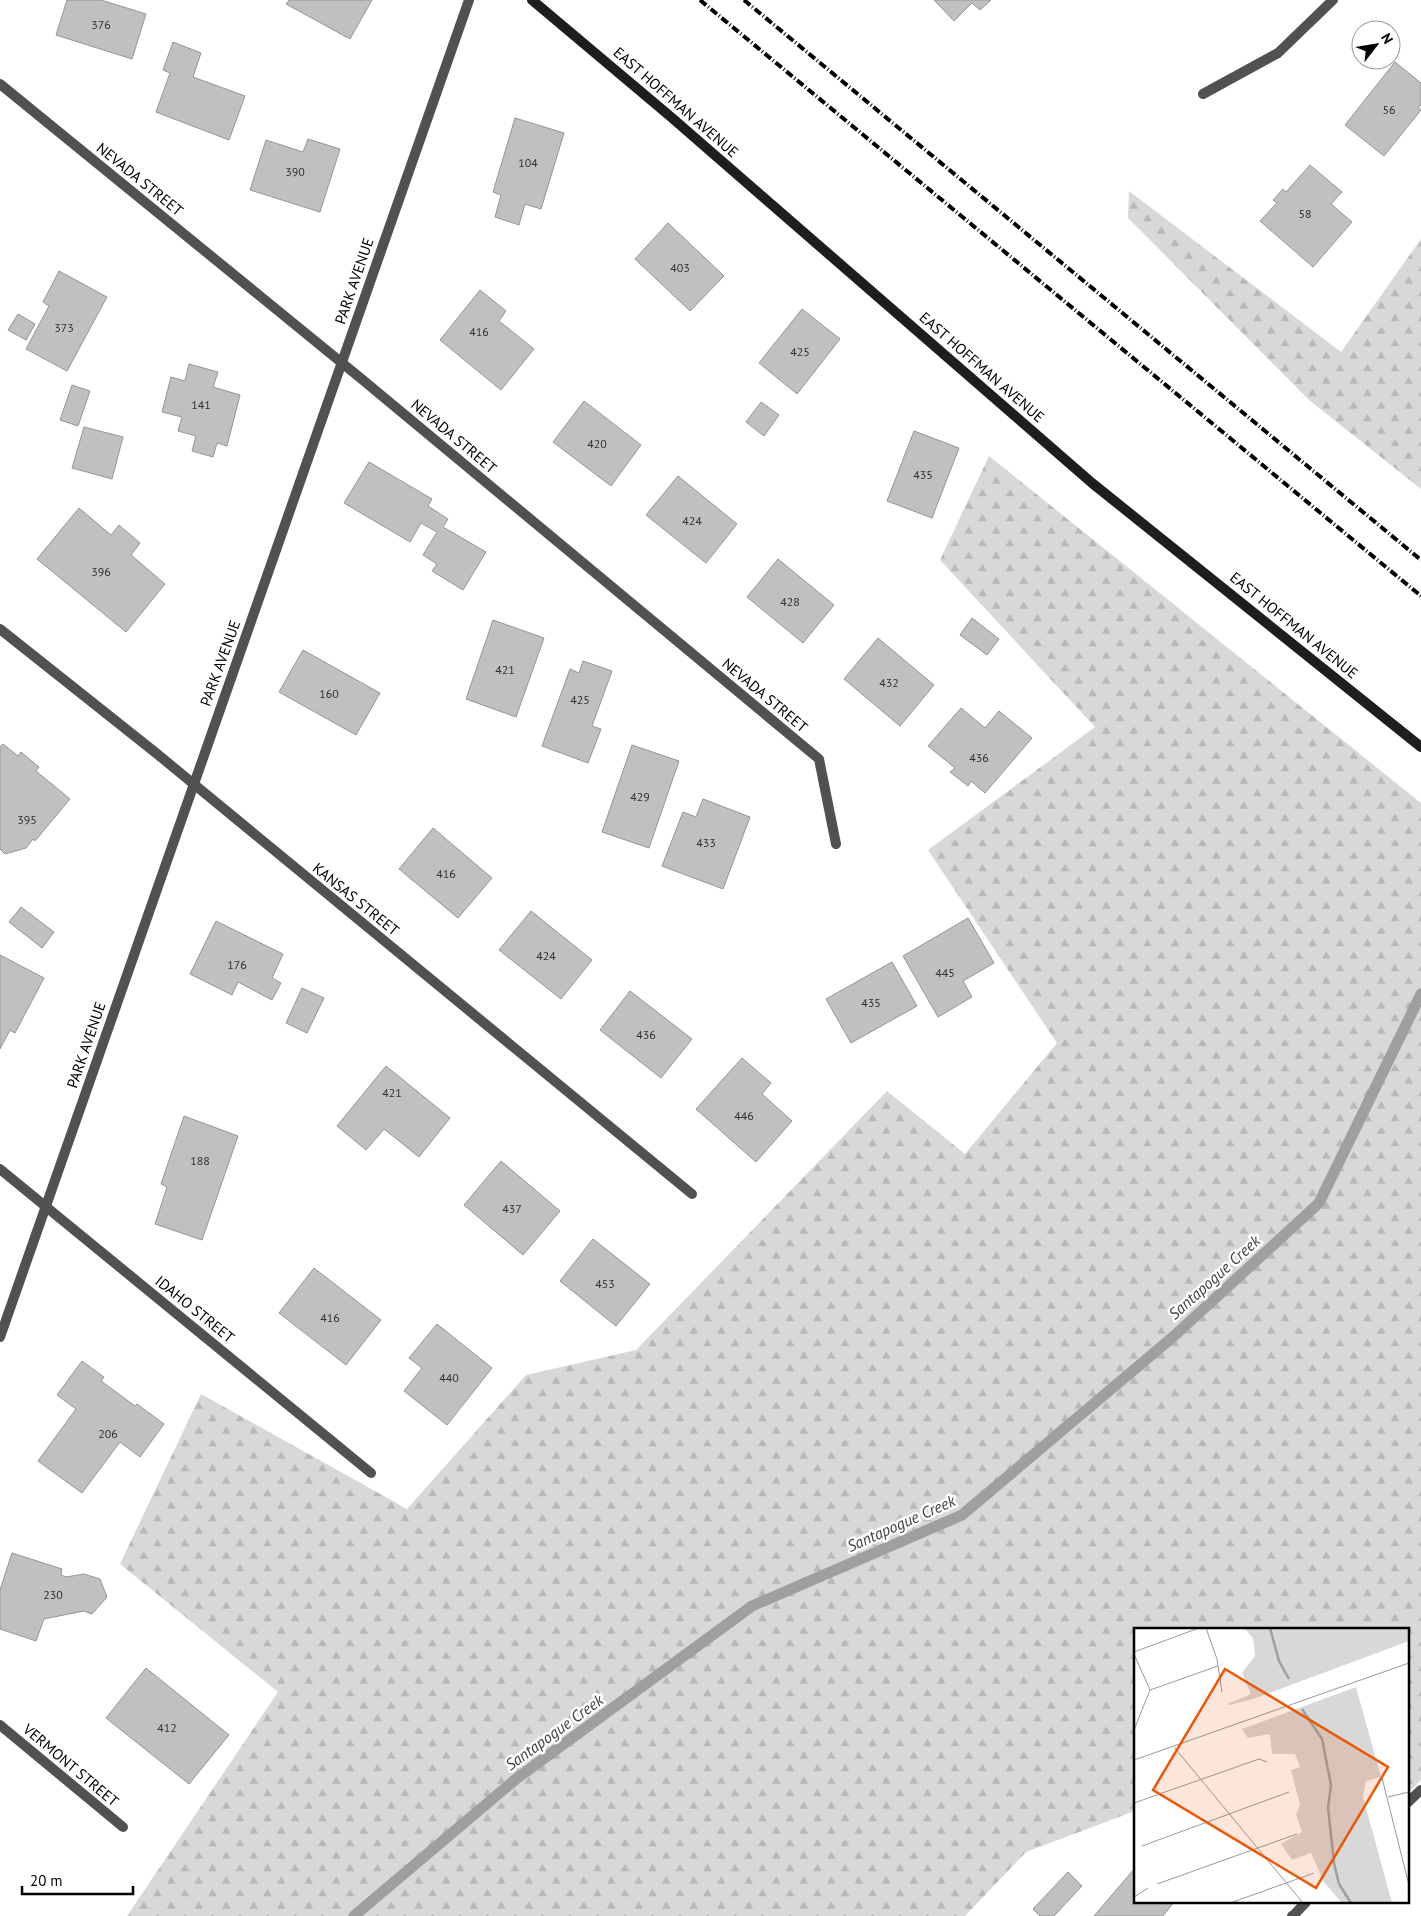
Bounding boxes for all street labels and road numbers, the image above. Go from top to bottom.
street label: EAST HOFFMAN AVENUE [610,43,742,161]
street label: NEVADA STREET [93,138,188,220]
street label: PARK AVENUE [330,235,378,327]
street label: EAST HOFFMAN AVENUE [916,308,1048,426]
street label: NEVADA STREET [407,395,501,478]
street label: EAST HOFFMAN AVENUE [1226,568,1362,682]
street label: PARK AVENUE [196,617,244,709]
street label: NEVADA STREET [718,654,812,737]
street label: KANSAS STREET [309,858,404,940]
street label: PARK AVENUE [62,999,110,1091]
street label: IDAHO STREET [152,1271,239,1347]
street label: VERMONT STREET [19,1719,123,1811]

